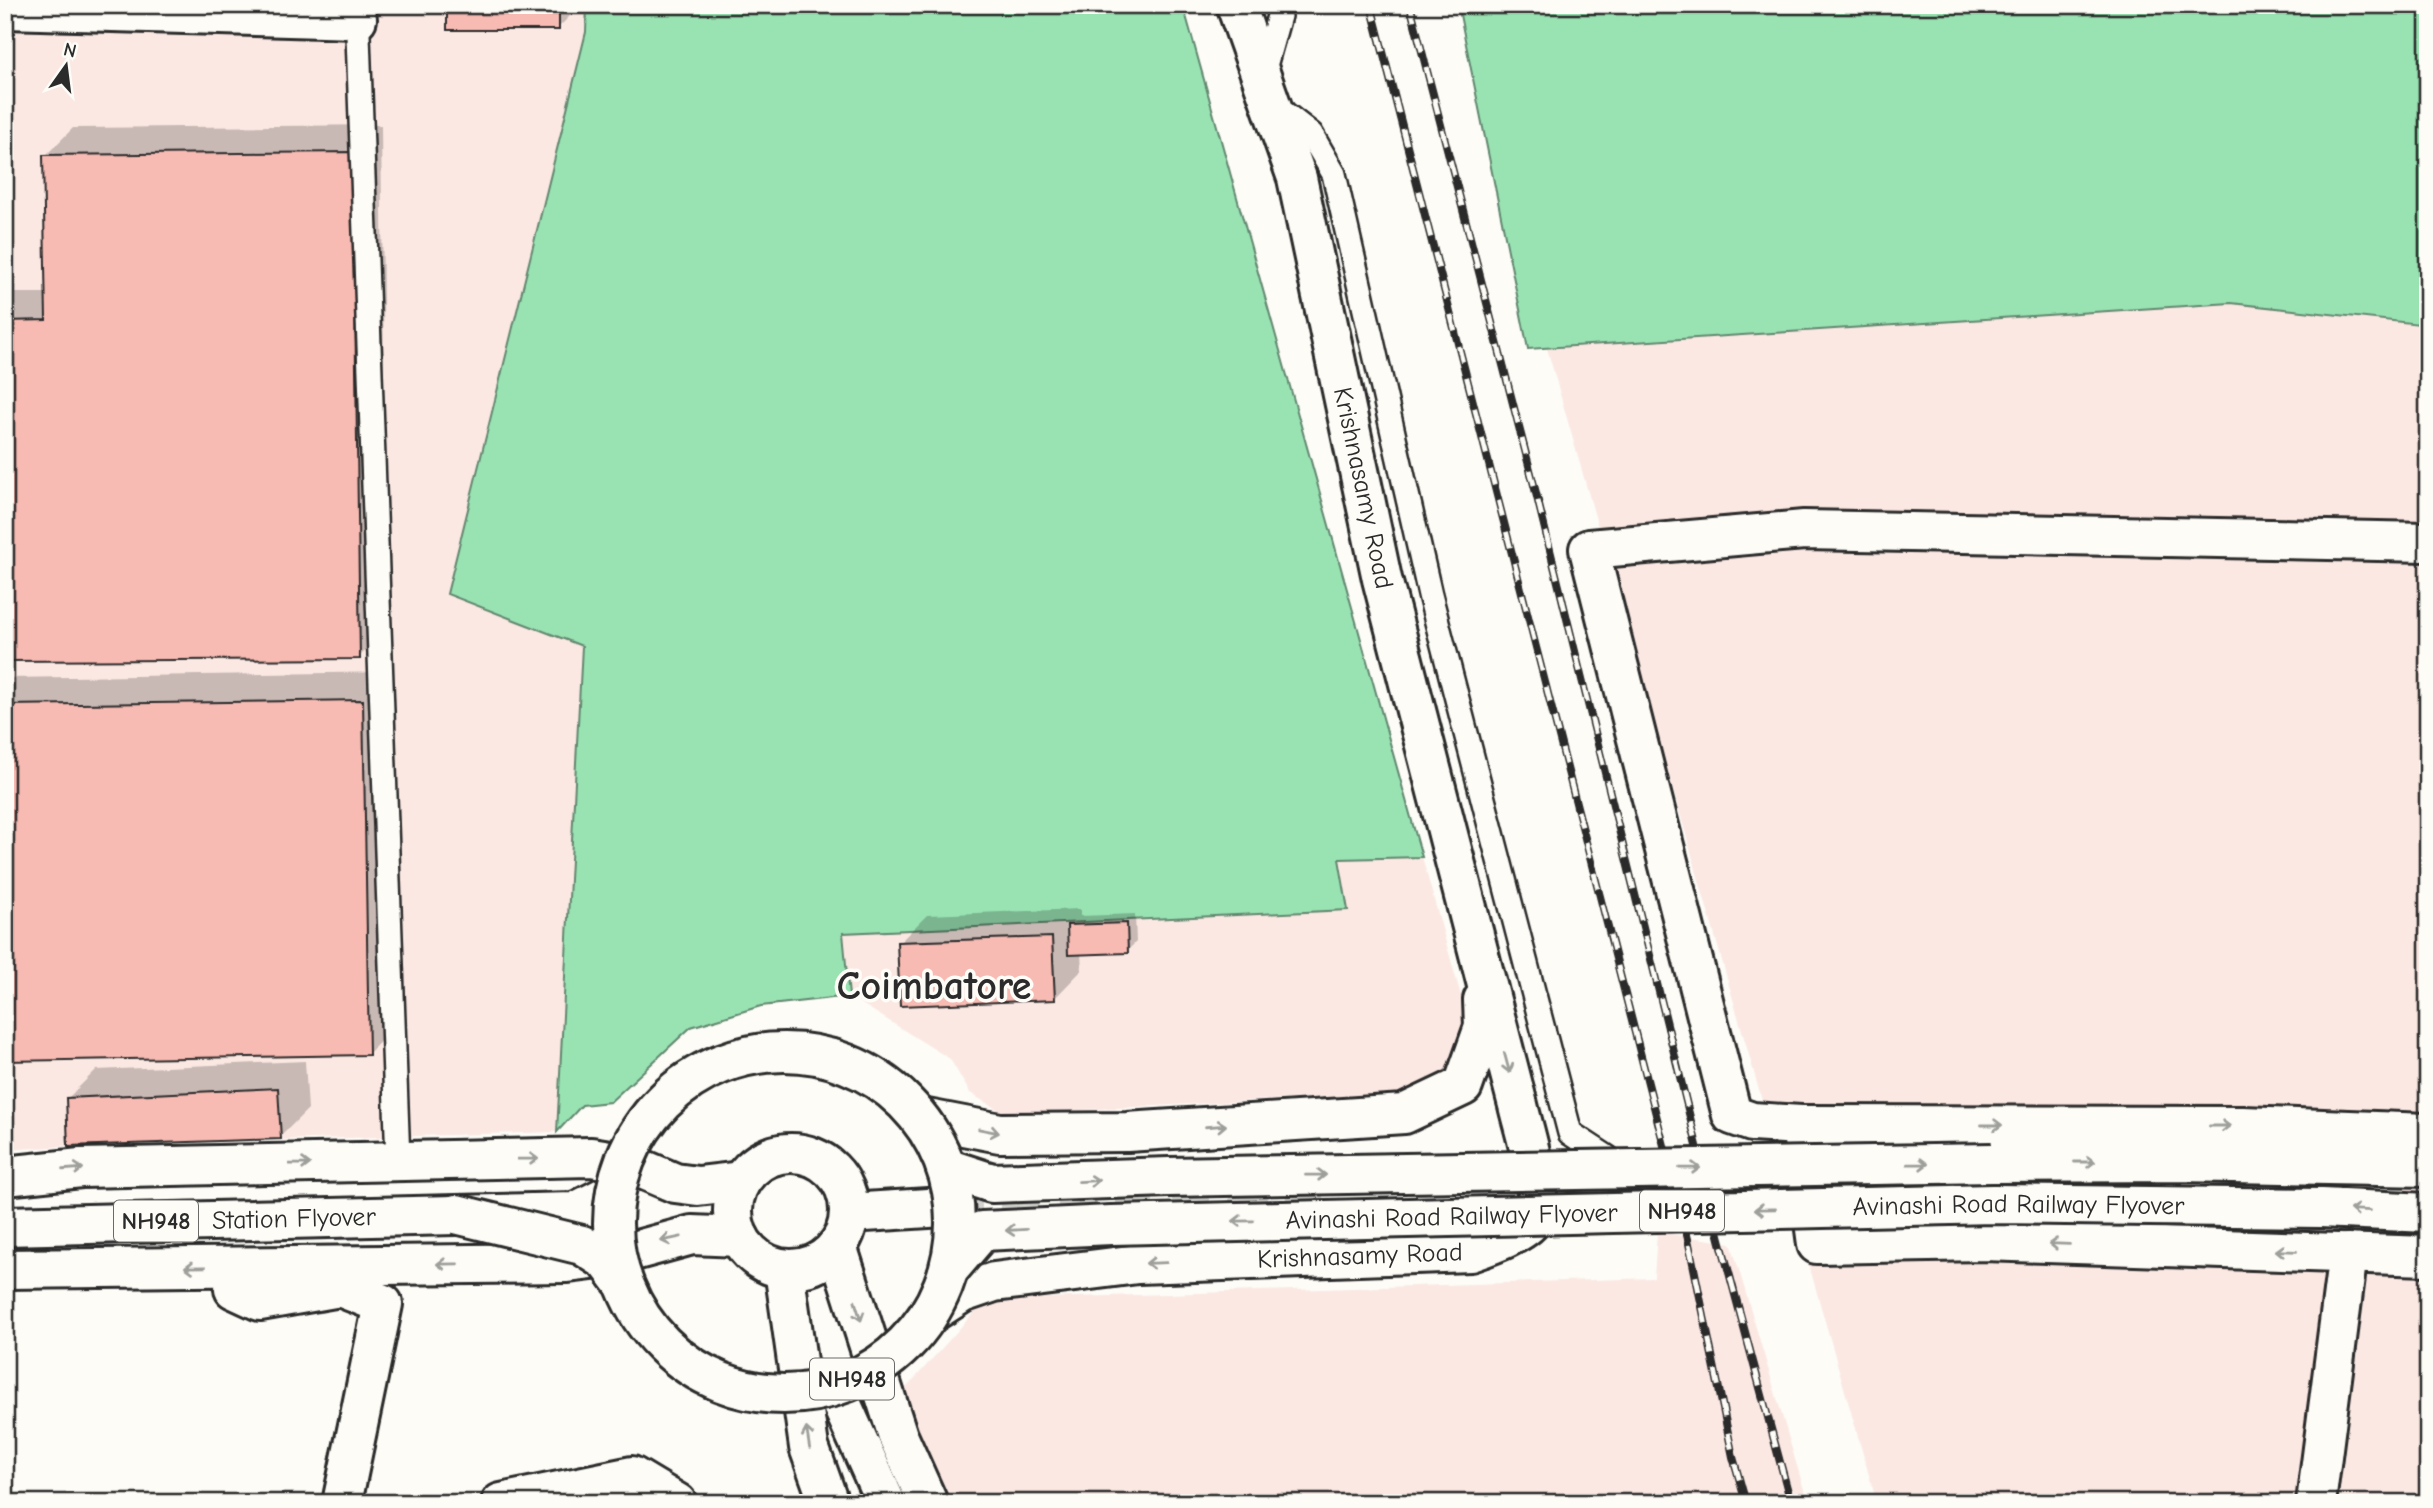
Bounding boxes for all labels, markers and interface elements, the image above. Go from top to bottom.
north arrow [32,32,102,102]
text: N [61,38,79,63]
street label: Krishnasamy Road [1327,384,1399,592]
district label: Coimbatore [837,963,1032,1009]
one-way arrow [1501,1052,1514,1074]
one-way arrow [1980,1118,2003,1132]
one-way arrow [1204,1119,1227,1132]
one-way arrow [2208,1119,2231,1133]
one-way arrow [977,1125,1000,1138]
one-way arrow [516,1152,539,1165]
one-way arrow [2073,1155,2096,1169]
one-way arrow [289,1157,312,1170]
one-way arrow [1906,1157,1929,1171]
one-way arrow [1679,1161,1702,1175]
one-way arrow [61,1162,84,1175]
one-way arrow [1304,1168,1327,1181]
one-way arrow [1077,1174,1100,1187]
street label: Avinashi Road Railway Flyover [1852,1189,2185,1222]
road number: NH948 [1640,1190,1724,1232]
street label: Avinashi Road Railway Flyover [1285,1198,1619,1236]
road number: NH948 [114,1200,198,1241]
street label: Station Flyover [212,1202,377,1236]
one-way arrow [1753,1202,1776,1216]
one-way arrow [2348,1203,2371,1216]
one-way arrow [1232,1215,1255,1228]
one-way arrow [1005,1223,1028,1236]
one-way arrow [660,1233,683,1246]
street label: Krishnasamy Road [1257,1237,1463,1275]
one-way arrow [2047,1237,2070,1250]
one-way arrow [2275,1244,2298,1257]
one-way arrow [435,1257,458,1271]
one-way arrow [1145,1257,1168,1270]
one-way arrow [183,1260,206,1274]
one-way arrow [852,1300,865,1322]
road number: NH948 [810,1358,894,1400]
one-way arrow [801,1427,814,1450]

